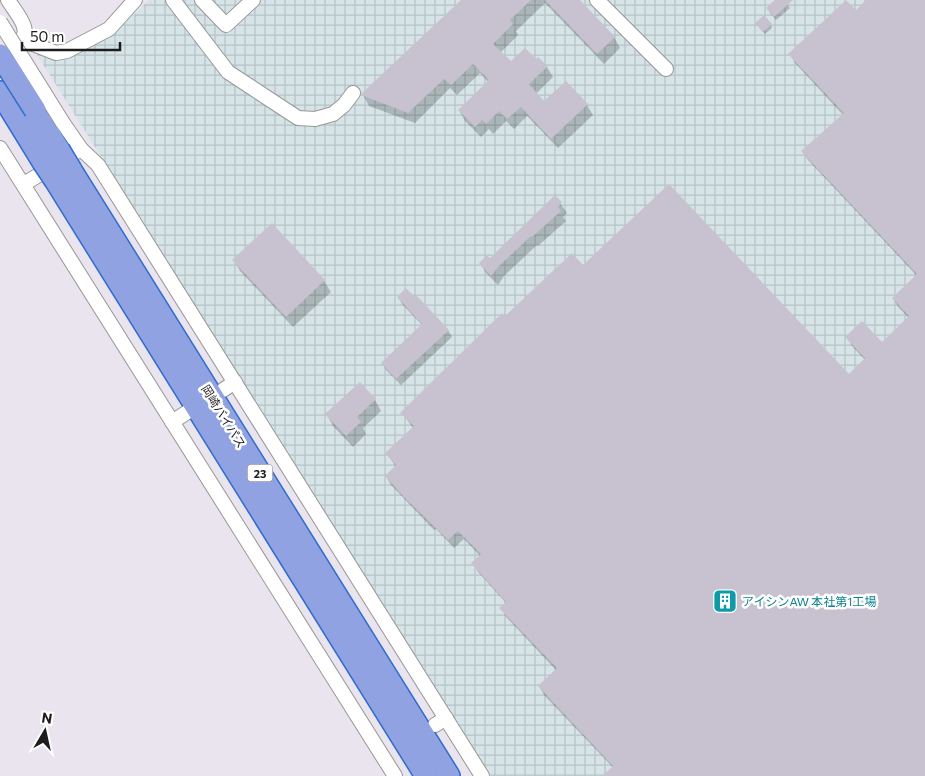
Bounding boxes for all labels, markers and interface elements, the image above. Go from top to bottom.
scale bar [22,20,120,52]
text: 50 m [30,27,64,45]
street label: 岡崎バイパス [199,382,249,450]
road number: 23 [248,464,272,482]
building icon: アイシンAW 本社第1工場 [712,588,738,614]
place label: アイシンAW 本社第1工場 [742,594,876,608]
north arrow [20,706,70,756]
text: N [41,708,54,727]

